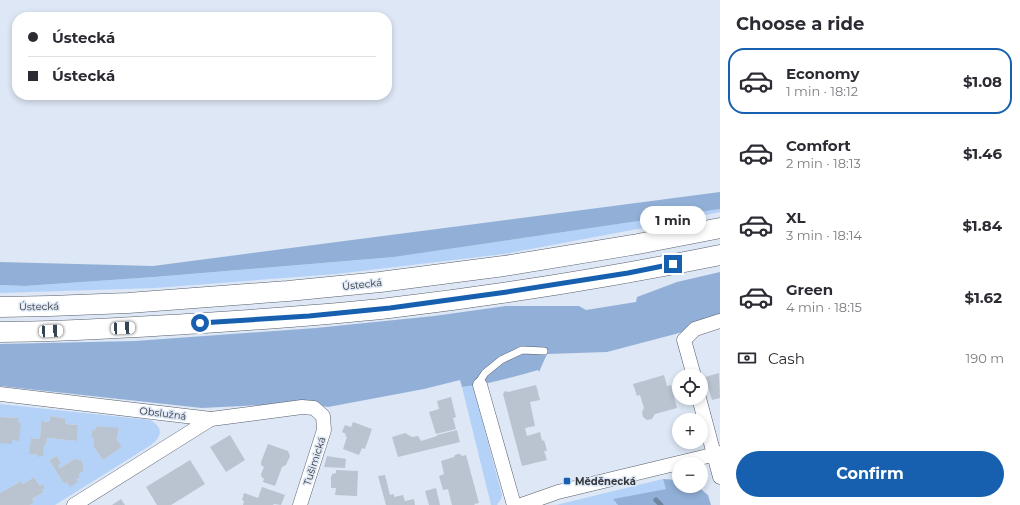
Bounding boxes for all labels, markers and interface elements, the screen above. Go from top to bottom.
text: Choose a ride [736,13,864,35]
text: Ústecká [52,28,115,47]
icon: car [738,63,774,99]
text: Economy [786,64,859,83]
text: Ústecká [52,66,115,85]
text: $1.08 [963,72,1002,91]
text: 1 min · 18:12 [786,83,858,99]
icon: car [738,135,774,171]
text: Comfort [786,136,851,155]
text: $1.46 [963,144,1002,163]
text: 2 min · 18:13 [786,155,861,171]
callout: 1 min [640,206,706,234]
icon: car [738,207,774,243]
text: XL [786,208,805,227]
text: 1 min [655,212,691,228]
text: $1.84 [962,216,1002,235]
text: 3 min · 18:14 [786,227,862,243]
route end [664,255,682,273]
street label: Ústecká [341,276,383,293]
icon: car [738,279,774,315]
text: Green [786,280,833,299]
text: $1.62 [965,288,1002,307]
text: 4 min · 18:15 [786,299,862,315]
street label: Ústecká [19,300,59,313]
route start [191,314,209,332]
car [111,321,135,335]
car [39,324,63,338]
icon: cash [736,347,758,369]
text: Cash [768,349,805,368]
text: 190 m [966,350,1004,366]
map controls [672,369,708,493]
button: locate [672,369,708,405]
street label: Obslužná [139,404,187,423]
button: + [672,413,708,449]
street label: Tušimická [300,435,328,487]
button: Confirm [736,451,1004,497]
button: − [672,457,708,493]
place label: Měděnecká [575,475,636,488]
marker: Měděnecká [562,476,572,486]

